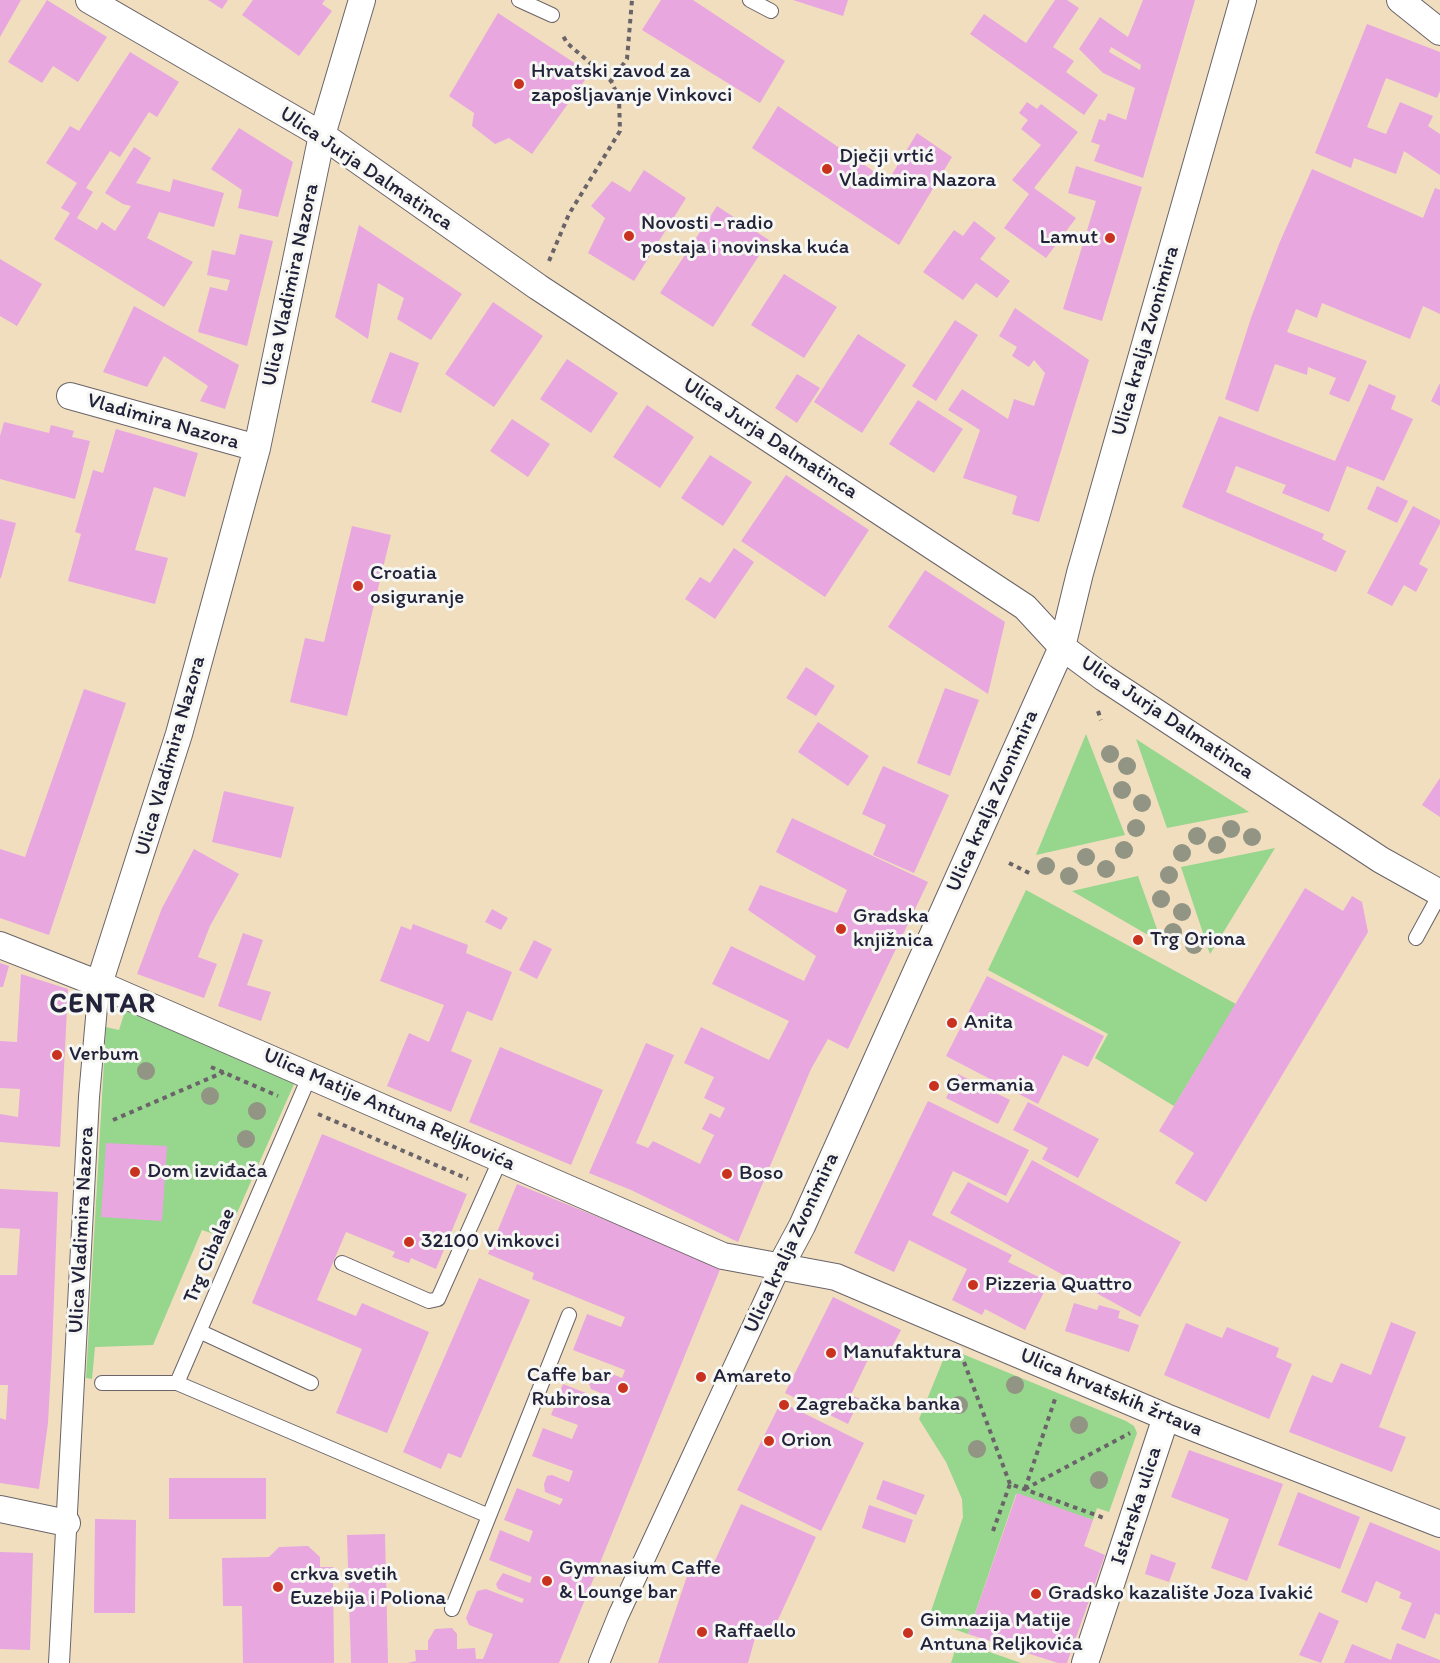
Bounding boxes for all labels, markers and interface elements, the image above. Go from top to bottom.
place label: Hrvatski zavod za zapošljavanje Vinkovci [531,59,732,109]
marker: Hrvatski zavod za zapošljavanje Vinkovci [512,77,526,91]
street label: Ulica Jurja Dalmatinca [274,102,458,236]
place label: Dječji vrtić Vladimira Nazora [839,144,996,194]
marker: Dječji vrtić Vladimira Nazora [820,162,834,176]
street label: Ulica Vladimira Nazora [257,181,325,389]
place label: Novosti - radio postaja i novinska kuća [641,211,849,261]
place label: Lamut [1039,225,1098,251]
marker: Novosti - radio postaja i novinska kuća [622,229,636,243]
marker: Lamut [1103,231,1117,245]
street label: Ulica kralja Zvonimira [1107,243,1185,439]
street label: Ulica Jurja Dalmatinca [678,373,862,505]
street label: Vladimira Nazora [84,388,242,456]
place label: Croatia osiguranje [370,561,464,611]
marker: Croatia osiguranje [351,579,365,593]
street label: Ulica Jurja Dalmatinca [1075,651,1259,785]
street label: Ulica Vladimira Nazora [130,653,212,859]
street label: Ulica kralja Zvonimira [941,706,1045,896]
place label: Gradska knjižnica [853,904,933,954]
marker: Gradska knjižnica [834,922,848,936]
place label: Trg Oriona [1150,927,1246,953]
marker: Trg Oriona [1131,933,1145,947]
district label: CENTAR [49,989,157,1021]
place label: Anita [964,1010,1013,1036]
marker: Anita [945,1016,959,1030]
place label: Verbum [69,1042,139,1068]
street label: Ulica Matije Antuna Reljkovića [259,1043,519,1177]
marker: Verbum [50,1048,64,1062]
place label: Germania [946,1073,1034,1099]
marker: Germania [927,1079,941,1093]
street label: Ulica Vladimira Nazora [64,1126,100,1334]
street label: Ulica kralja Zvonimira [739,1149,845,1337]
place label: Dom izviđača [147,1159,268,1185]
place label: Boso [739,1161,783,1187]
marker: Dom izviđača [128,1165,142,1179]
marker: Boso [720,1167,734,1181]
street label: Trg Cibalae [179,1205,241,1307]
place label: 32100 Vinkovci [421,1229,560,1255]
marker: 32100 Vinkovci [402,1235,416,1249]
place label: Pizzeria Quattro [985,1272,1132,1298]
marker: Pizzeria Quattro [966,1278,980,1292]
place label: Manufaktura [843,1340,961,1366]
street label: Ulica hrvatskih žrtava [1016,1343,1206,1443]
marker: Manufaktura [824,1346,838,1360]
place label: Caffe bar Rubirosa [527,1363,611,1413]
place label: Amareto [713,1364,791,1390]
marker: Amareto [694,1370,708,1384]
marker: Caffe bar Rubirosa [616,1381,630,1395]
place label: Zagrebačka banka [796,1392,960,1418]
marker: Zagrebačka banka [777,1398,791,1412]
place label: Orion [781,1428,832,1454]
marker: Orion [762,1434,776,1448]
street label: Istarska ulica [1106,1444,1168,1568]
place label: Gymnasium Caffe & Lounge bar [559,1556,721,1606]
place label: crkva svetih Euzebija i Poliona [290,1562,446,1612]
marker: Gymnasium Caffe & Lounge bar [540,1574,554,1588]
marker: crkva svetih Euzebija i Poliona [271,1580,285,1594]
place label: Gradsko kazalište Joza Ivakić [1048,1581,1313,1607]
marker: Gradsko kazalište Joza Ivakić [1029,1587,1043,1601]
place label: Gimnazija Matije Antuna Reljkovića [920,1608,1083,1658]
place label: Raffaello [714,1619,796,1645]
marker: Raffaello [695,1625,709,1639]
marker: Gimnazija Matije Antuna Reljkovića [901,1626,915,1640]

